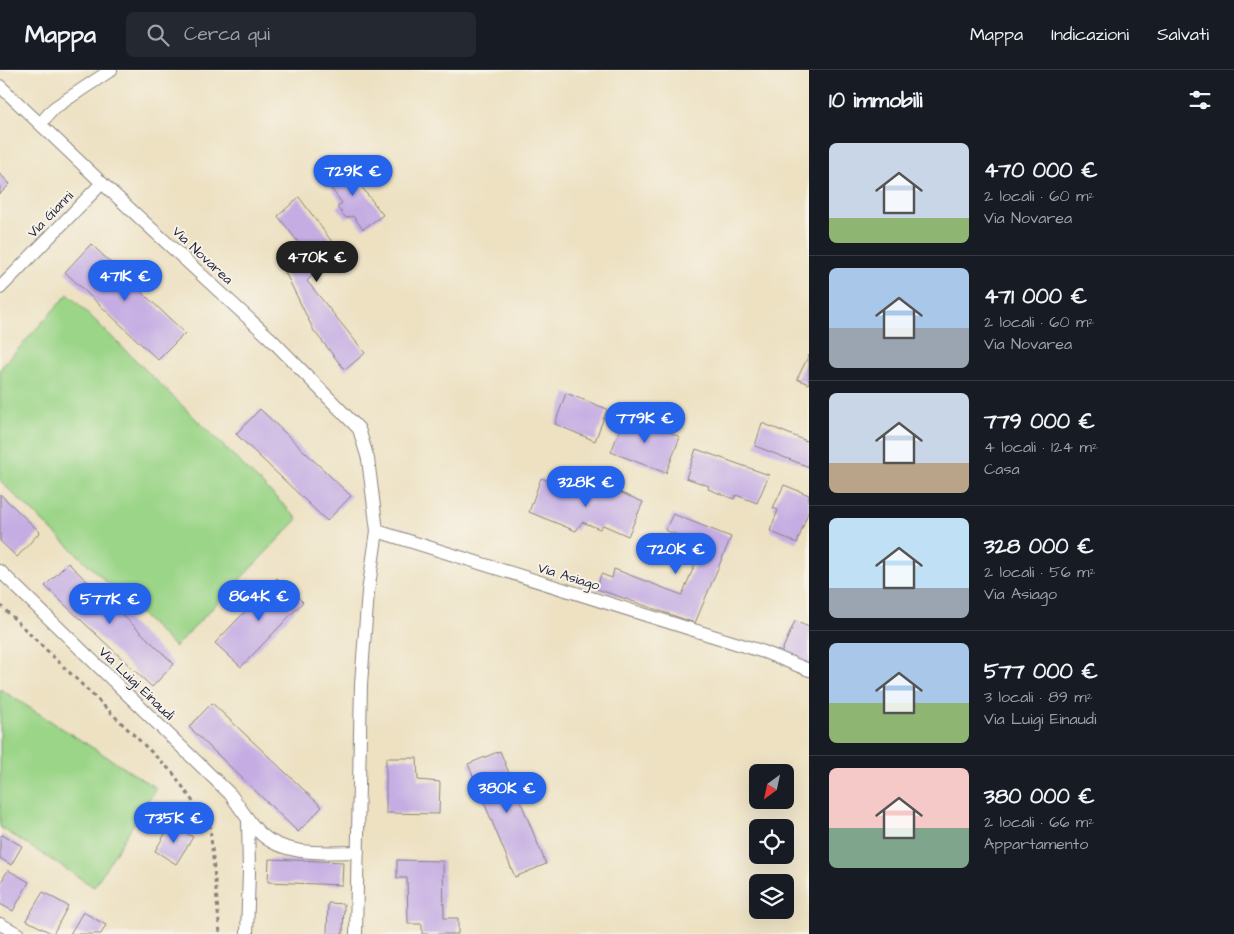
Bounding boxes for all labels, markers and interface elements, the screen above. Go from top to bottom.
search box [126,12,476,57]
text: Mappa [25,18,96,52]
icon: search [144,21,172,49]
text: Cerca qui [184,21,270,48]
text: Mappa [970,22,1023,47]
text: Indicazioni [1051,22,1129,47]
text: Salvati [1157,22,1209,47]
text: 10 immobili [829,86,922,115]
icon: filters [1186,86,1214,114]
pin: 729K € [312,154,394,197]
text: 470 000 € [984,156,1098,185]
text: 729K € [325,160,381,182]
icon: home [869,163,929,223]
text: 2 locali · 60 m² [984,185,1094,207]
street label: Via Gianni [23,187,78,243]
text: Via Novarea [984,207,1072,229]
street label: Via Novarea [167,222,237,289]
pin: 470K € [276,240,358,283]
text: 470K € [287,246,347,268]
pin: 471K € [84,260,166,302]
text: 471K € [99,265,151,287]
text: 471 000 € [984,282,1087,311]
icon: home [869,288,929,348]
text: 2 locali · 60 m² [984,311,1094,333]
text: Via Novarea [984,333,1072,355]
pin: 779K € [604,402,686,444]
text: 779K € [616,407,674,429]
text: 779 000 € [984,407,1095,436]
icon: home [869,413,929,473]
text: 4 locali · 124 m² [984,436,1098,458]
text: Casa [984,458,1020,480]
pin: 328K € [545,466,627,508]
text: 328K € [558,471,614,493]
pin: 720K € [635,532,717,575]
text: 328 000 € [984,532,1094,561]
text: 720K € [647,538,705,560]
icon: home [869,538,929,598]
street label: Via Asiago [535,558,602,596]
text: 2 locali · 56 m² [984,561,1096,583]
pin: 864K € [218,580,300,622]
pin: 577K € [69,582,151,625]
text: Via Asiago [984,583,1057,605]
text: 864K € [229,585,289,607]
text: 577K € [80,588,140,610]
street label: Via Luigi Einaudi [94,642,179,725]
text: 577 000 € [984,657,1098,686]
icon: home [869,663,929,723]
text: 3 locali · 89 m² [984,686,1093,708]
text: Via Luigi Einaudi [984,708,1096,730]
north arrow [749,764,794,809]
map controls [749,764,794,919]
pin: 380K € [466,772,548,814]
text: 380K € [478,777,536,799]
text: 380 000 € [984,782,1095,811]
icon: home [869,788,929,848]
pin: 735K € [133,802,215,844]
text: 735K € [145,807,203,829]
text: 2 locali · 66 m² [984,811,1094,833]
button: locate [749,819,794,864]
text: Appartamento [984,833,1088,855]
button: layers [749,874,794,919]

